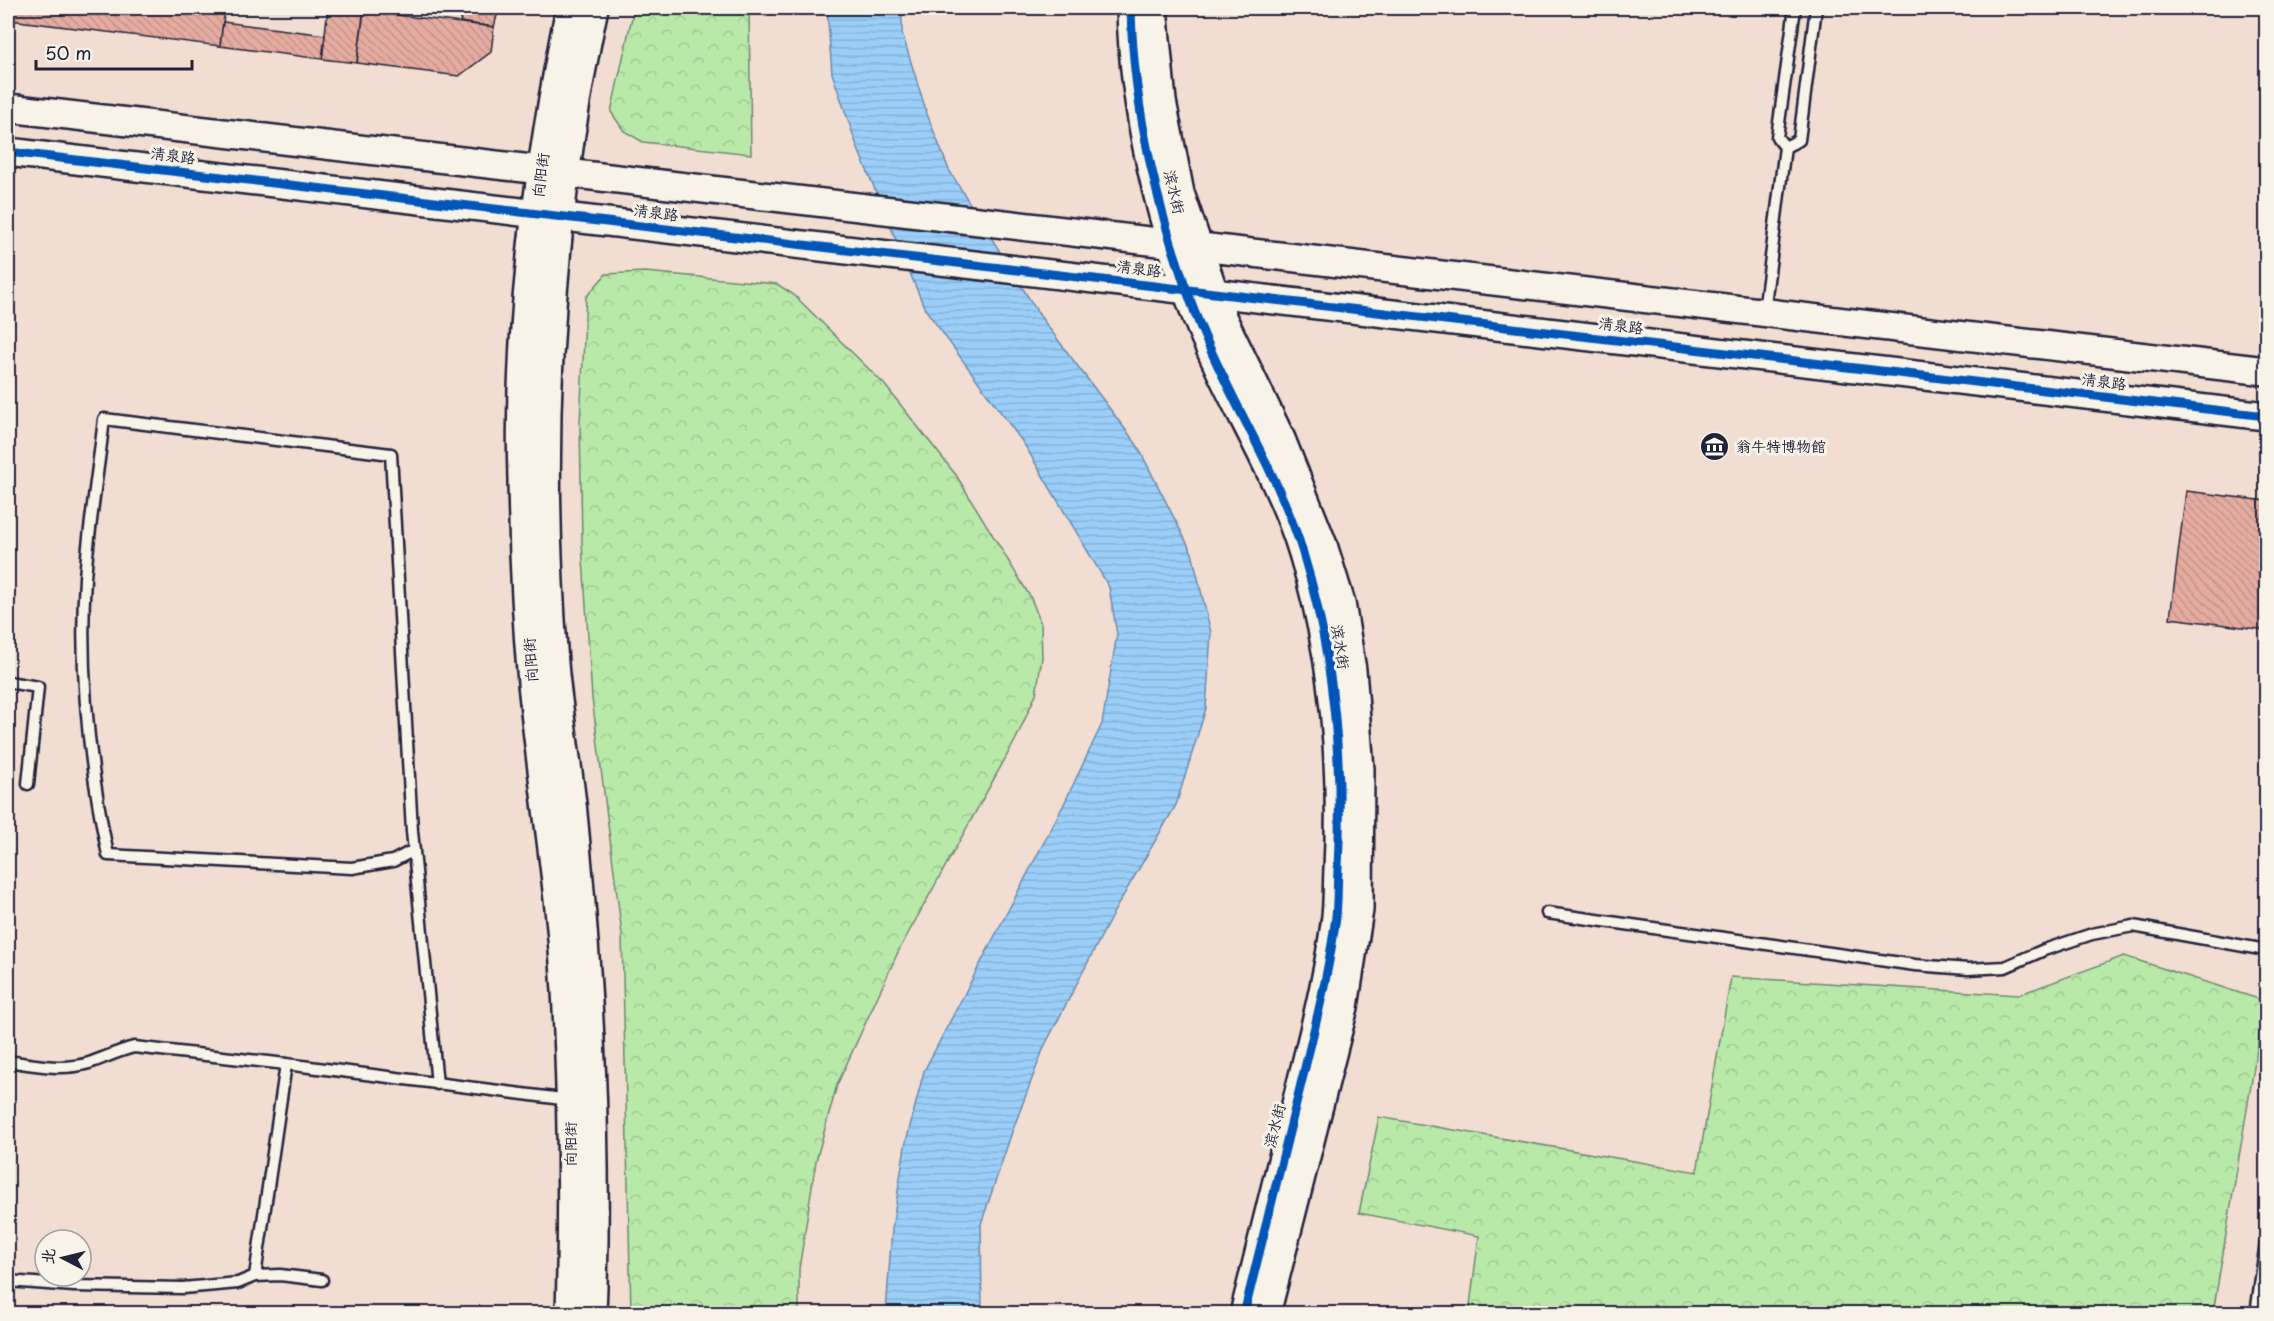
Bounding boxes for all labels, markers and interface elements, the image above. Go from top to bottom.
scale bar [36,33,192,71]
text: 50 m [45,39,92,66]
street label: 清泉路 [149,140,197,169]
street label: 向阳街 [525,151,554,199]
street label: 滨水街 [1159,167,1192,216]
street label: 清泉路 [632,197,680,226]
street label: 清泉路 [1115,253,1163,282]
street label: 清泉路 [1597,310,1645,339]
street label: 清泉路 [2080,366,2128,395]
museum icon: 翁牛特博物館 [1699,431,1731,463]
place label: 翁牛特博物館 [1736,434,1826,457]
street label: 滨水街 [1327,623,1356,671]
street label: 向阳街 [516,637,543,683]
street label: 滨水街 [1257,1101,1290,1150]
street label: 向阳街 [558,1121,581,1167]
north arrow [33,1228,93,1288]
text: 北 [34,1247,60,1265]

